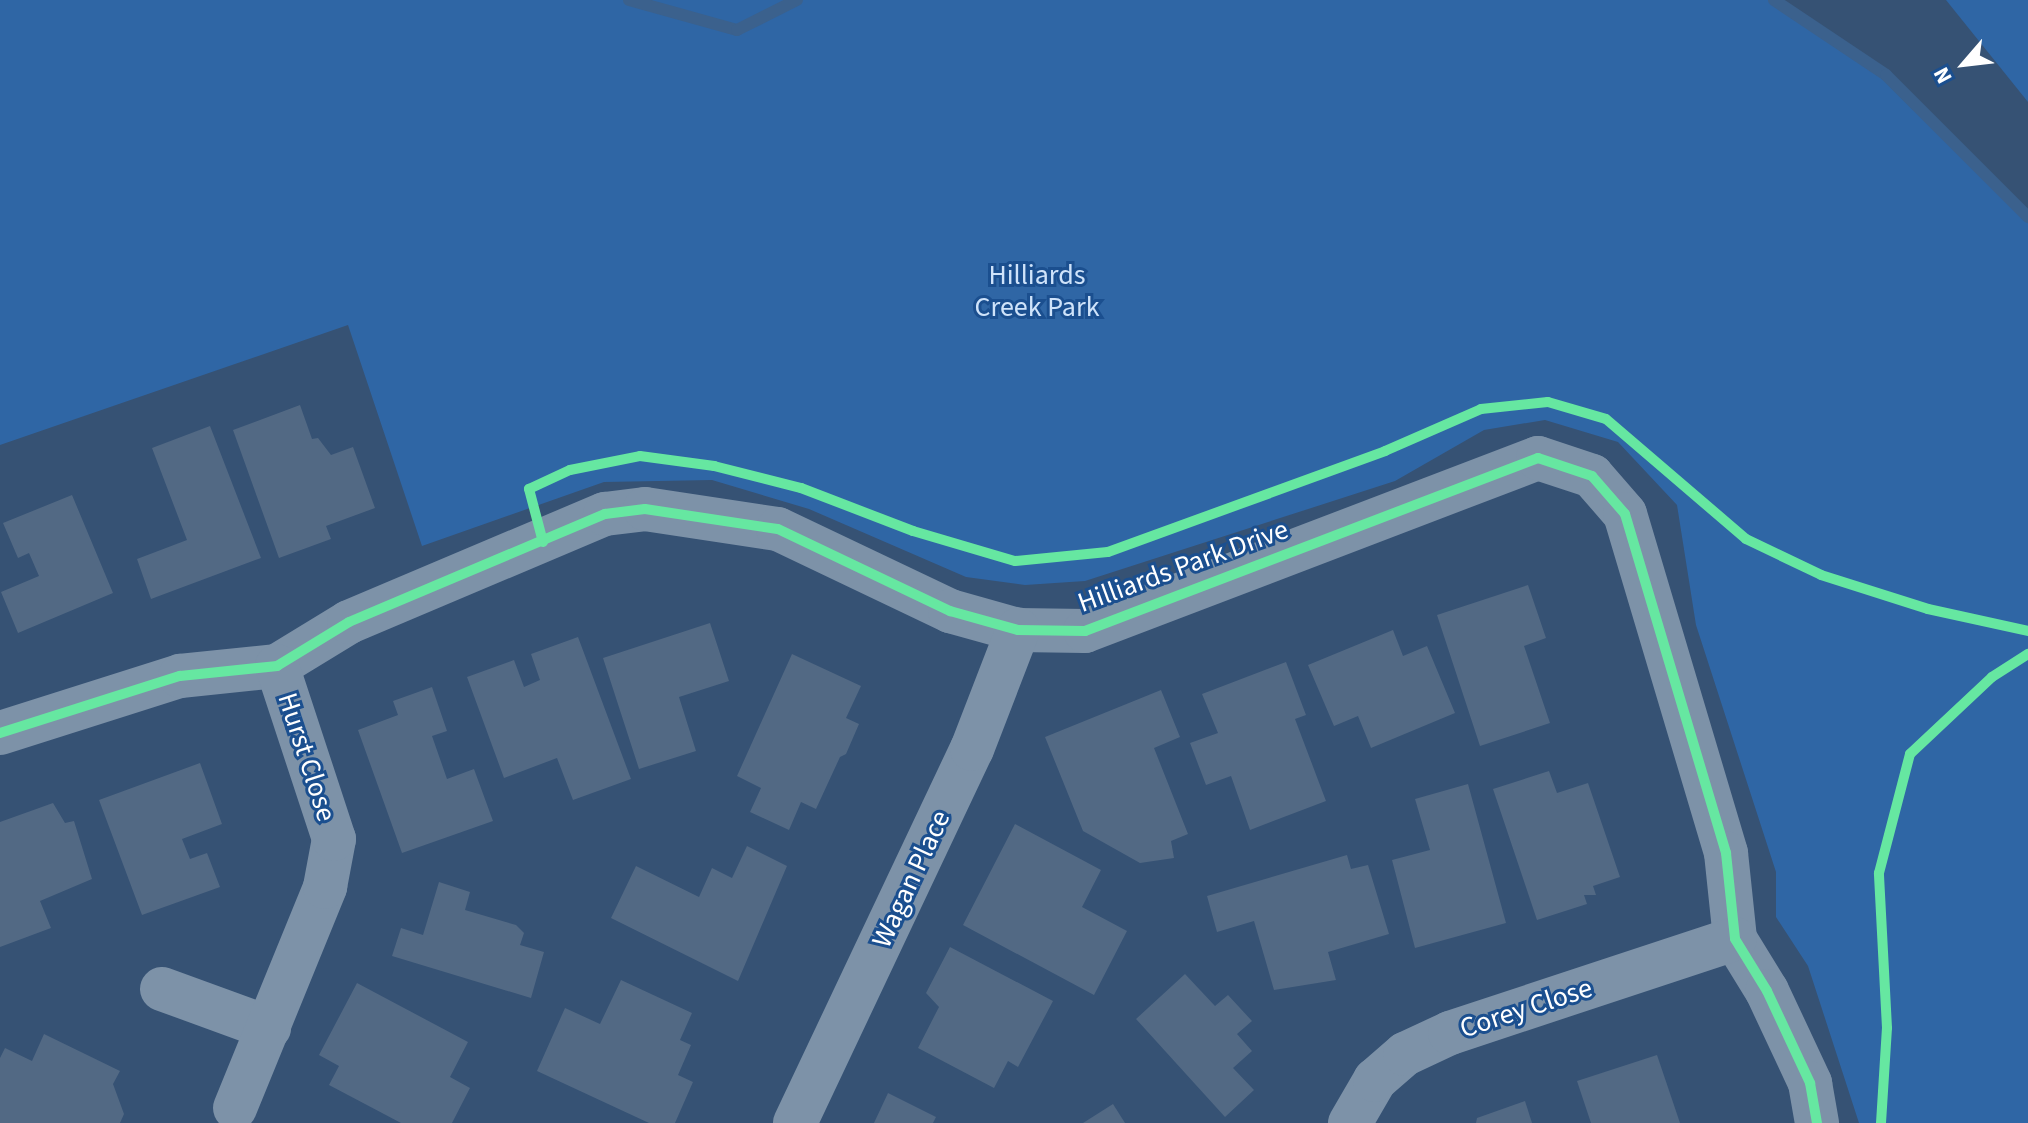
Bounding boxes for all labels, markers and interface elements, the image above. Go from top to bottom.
north arrow [1924,24,2004,104]
text: N [1925,61,1960,89]
park label: Hilliards Creek Park [974,258,1100,324]
street label: Hilliards Park Drive [1073,512,1293,620]
street label: Hurst Close [270,688,344,826]
street label: Wagan Place [865,805,957,953]
street label: Corey Close [1456,971,1596,1045]

